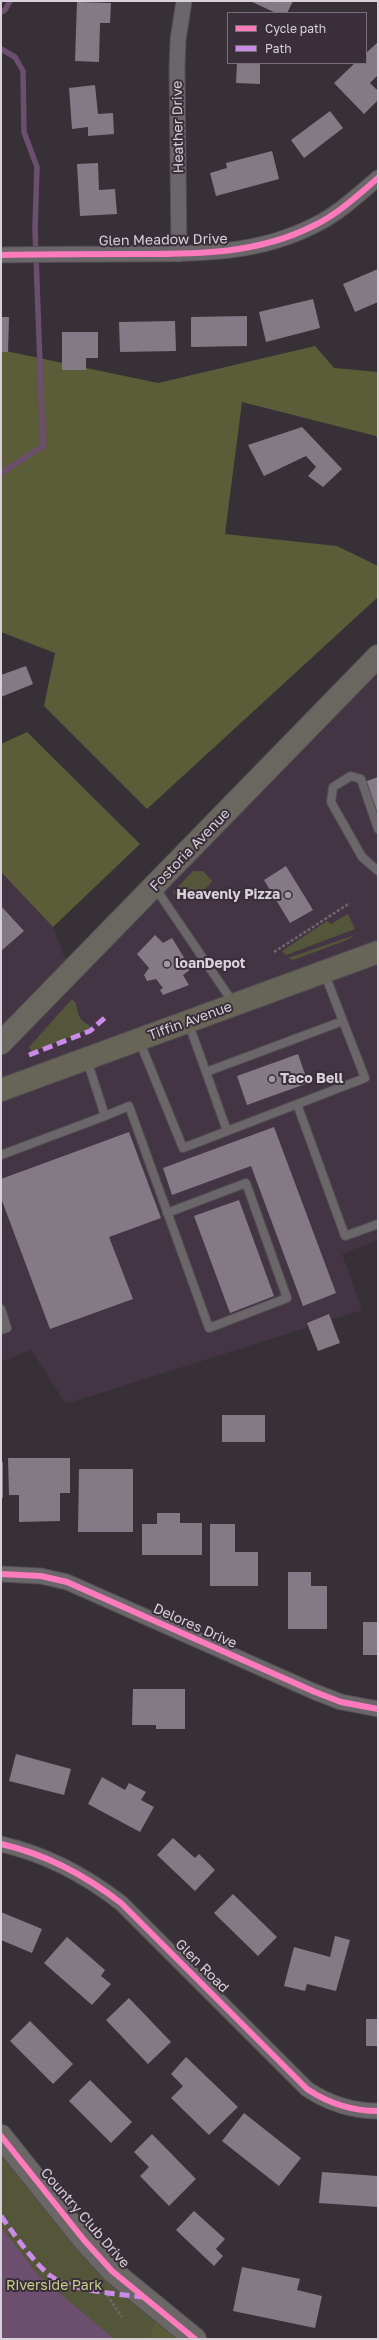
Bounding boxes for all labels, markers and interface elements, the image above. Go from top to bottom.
legend [227,12,367,64]
text: Cycle path [265,21,326,36]
text: Path [265,41,292,56]
street label: Heather Drive [169,81,187,173]
street label: Glen Meadow Drive [98,230,228,250]
street label: Fostoria Avenue [146,805,234,895]
place label: Heavenly Pizza [176,887,280,903]
marker: Heavenly Pizza [283,890,293,900]
place label: loanDepot [175,956,245,972]
marker: loanDepot [162,959,172,969]
street label: Tiffin Avenue [146,998,234,1044]
place label: Taco Bell [280,1071,344,1087]
marker: Taco Bell [267,1074,277,1084]
street label: Delores Drive [151,1600,239,1652]
street label: Glen Road [172,1936,232,1996]
street label: Country Club Drive [37,2165,133,2271]
park label: Riverside Park [6,2278,102,2294]

